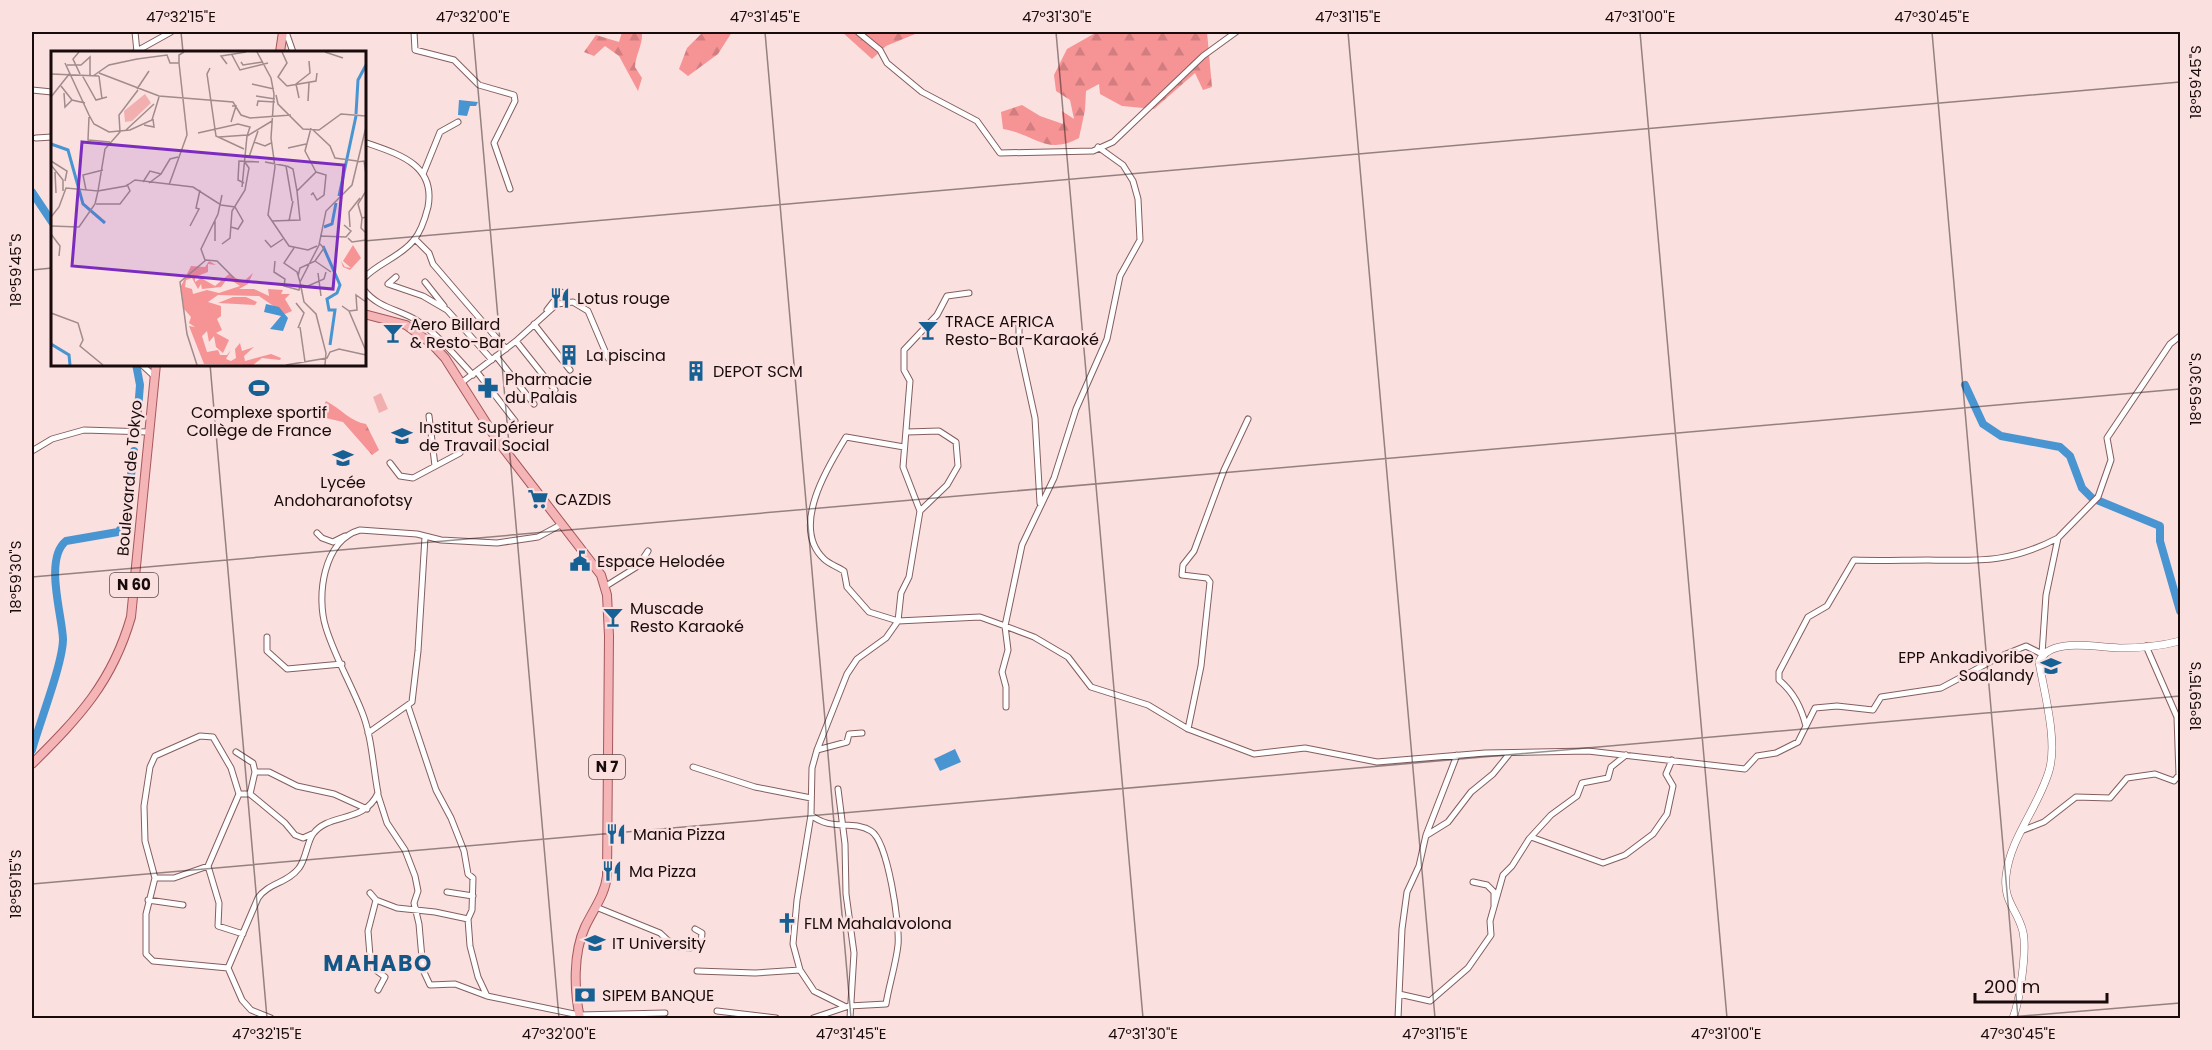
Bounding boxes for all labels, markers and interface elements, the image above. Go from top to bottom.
text: 47°32'15"E [146,6,216,27]
text: 47°32'00"E [436,6,510,27]
text: 47°31'45"E [730,6,800,27]
text: 47°31'30"E [1022,6,1092,27]
text: 47°31'15"E [1315,6,1381,27]
text: 47°31'00"E [1605,6,1675,27]
text: 47°30'45"E [1894,6,1970,27]
text: 18°59'45"S [2185,45,2206,119]
inset map [51,51,366,366]
text: 18°59'45"S [5,233,26,307]
restaurant icon: Lotus rouge [548,286,572,310]
place label: Lotus rouge [577,287,670,310]
place label: TRACE AFRICA Resto-Bar-Karaoké [945,310,1099,351]
place label: Aero Billard & Resto-Bar [410,313,506,354]
bar icon: TRACE AFRICA Resto-Bar-Karaoké [916,318,940,342]
bar icon: Aero Billard & Resto-Bar [381,321,405,345]
building icon: La piscina [557,343,581,367]
place label: La piscina [586,344,666,367]
text: 18°59'30"S [2185,352,2206,426]
building icon: DEPOT SCM [684,359,708,383]
place label: DEPOT SCM [713,360,803,383]
place label: Pharmacie du Palais [505,368,592,409]
sports icon: Complexe sportif Collège de France [247,376,271,400]
pharmacy icon: Pharmacie du Palais [476,376,500,400]
street label: Boulevard de Tokyo [111,399,148,557]
place label: Complexe sportif Collège de France [186,401,332,442]
place label: Institut Supérieur de Travail Social [419,416,554,457]
school or university icon: Institut Supérieur de Travail Social [390,424,414,448]
school or university icon: Lycée Andoharanofotsy [331,446,355,470]
place label: Lycée Andoharanofotsy [273,471,413,512]
supermarket icon: CAZDIS [526,487,550,511]
place label: CAZDIS [555,488,611,511]
text: 18°59'30"S [5,540,26,614]
public building icon: Espace Helodée [568,549,592,573]
place label: Espace Helodée [597,550,725,573]
road number: N 60 [110,573,158,597]
place label: Muscade Resto Karaoké [630,597,744,638]
bar icon: Muscade Resto Karaoké [601,605,625,629]
place label: EPP Ankadivoribe Soalandy [1898,646,2034,687]
school or university icon: EPP Ankadivoribe Soalandy [2039,654,2063,678]
text: 18°59'15"S [2185,661,2206,731]
road number: N 7 [589,755,625,779]
restaurant icon: Mania Pizza [604,822,628,846]
place label: Mania Pizza [633,823,725,846]
text: 18°59'15"S [5,849,26,919]
restaurant icon: Ma Pizza [600,859,624,883]
place label: Ma Pizza [629,860,696,883]
church icon: FLM Mahalavolona [775,911,799,935]
place label: FLM Mahalavolona [804,912,952,935]
school or university icon: IT University [583,931,607,955]
place label: IT University [612,932,706,955]
district label: MAHABO [323,948,433,979]
scale bar [1975,966,2107,1004]
text: 200 m [1984,974,2040,999]
bank icon: SIPEM BANQUE [573,983,597,1007]
place label: SIPEM BANQUE [602,984,714,1007]
text: 47°32'15"E [232,1023,302,1044]
text: 47°32'00"E [522,1023,596,1044]
text: 47°31'45"E [816,1023,886,1044]
text: 47°31'30"E [1108,1023,1178,1044]
text: 47°31'15"E [1402,1023,1468,1044]
text: 47°31'00"E [1691,1023,1761,1044]
text: 47°30'45"E [1980,1023,2056,1044]

